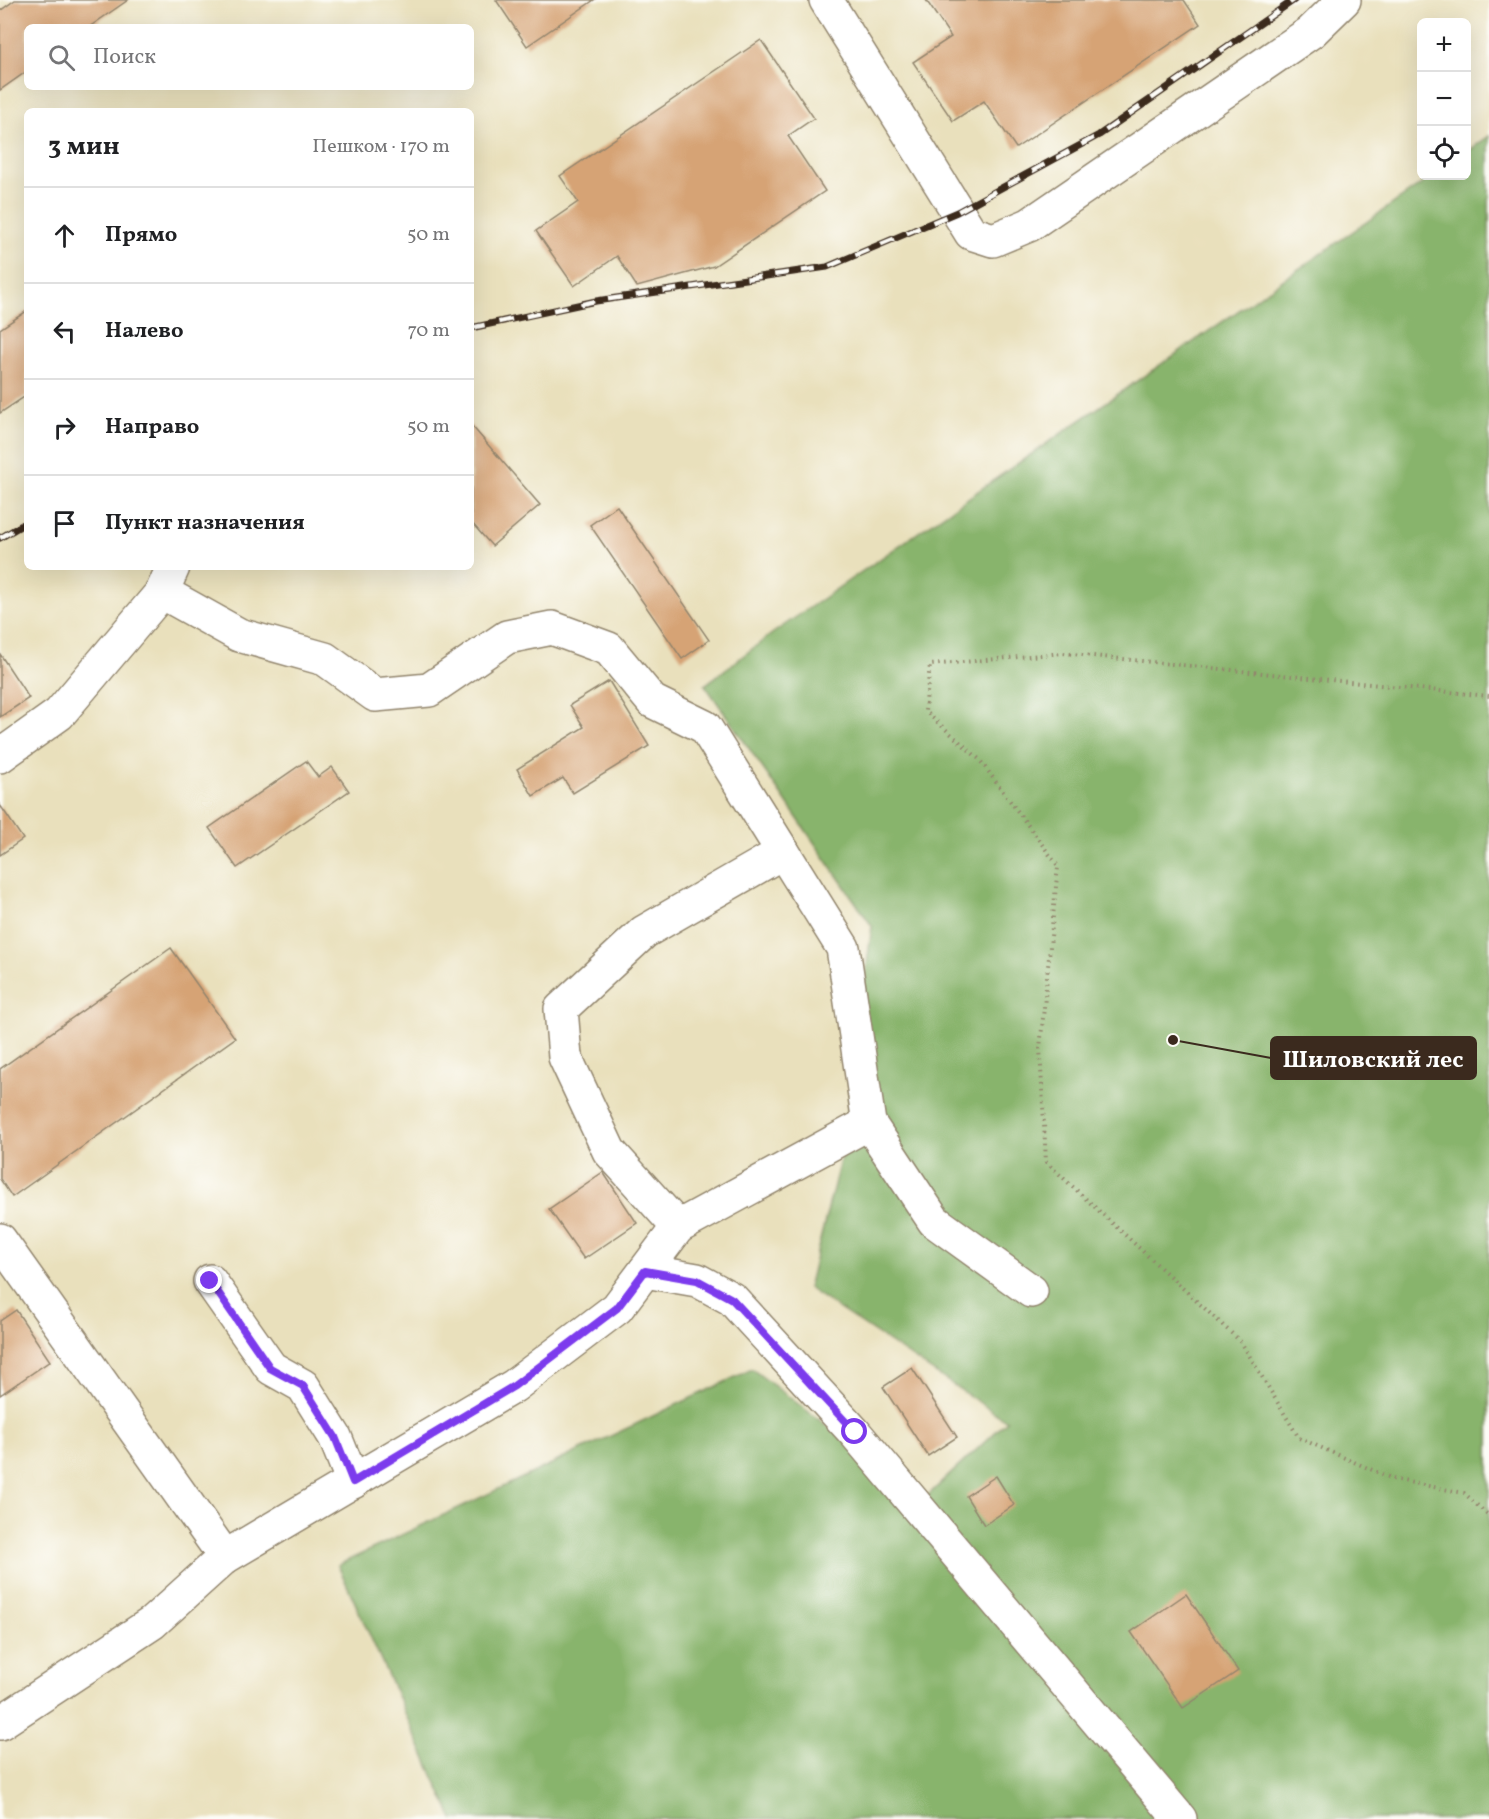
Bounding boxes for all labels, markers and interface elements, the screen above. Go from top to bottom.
map controls [1417,18,1471,180]
button: + [1417,18,1471,72]
search box [24,24,474,90]
icon: search [45,41,78,74]
text: Поиск [93,42,156,73]
button: − [1417,72,1471,126]
button: locate [1417,126,1471,180]
text: 3 мин [48,129,120,165]
text: Пешком · 170 m [312,133,450,161]
icon: ahead [48,219,81,252]
text: Прямо [105,220,177,251]
text: 50 m [407,221,450,249]
icon: left [48,315,81,348]
text: Налево [105,316,184,347]
text: 70 m [407,317,450,345]
icon: right [48,411,81,444]
text: Направо [105,412,199,443]
text: 50 m [407,413,450,441]
icon: arrive [48,507,81,540]
text: Пункт назначения [105,508,305,539]
callout: Шиловский лес [1271,1037,1476,1079]
text: Шиловский лес [1283,1044,1463,1078]
route end [196,1267,222,1293]
route start [841,1418,867,1444]

